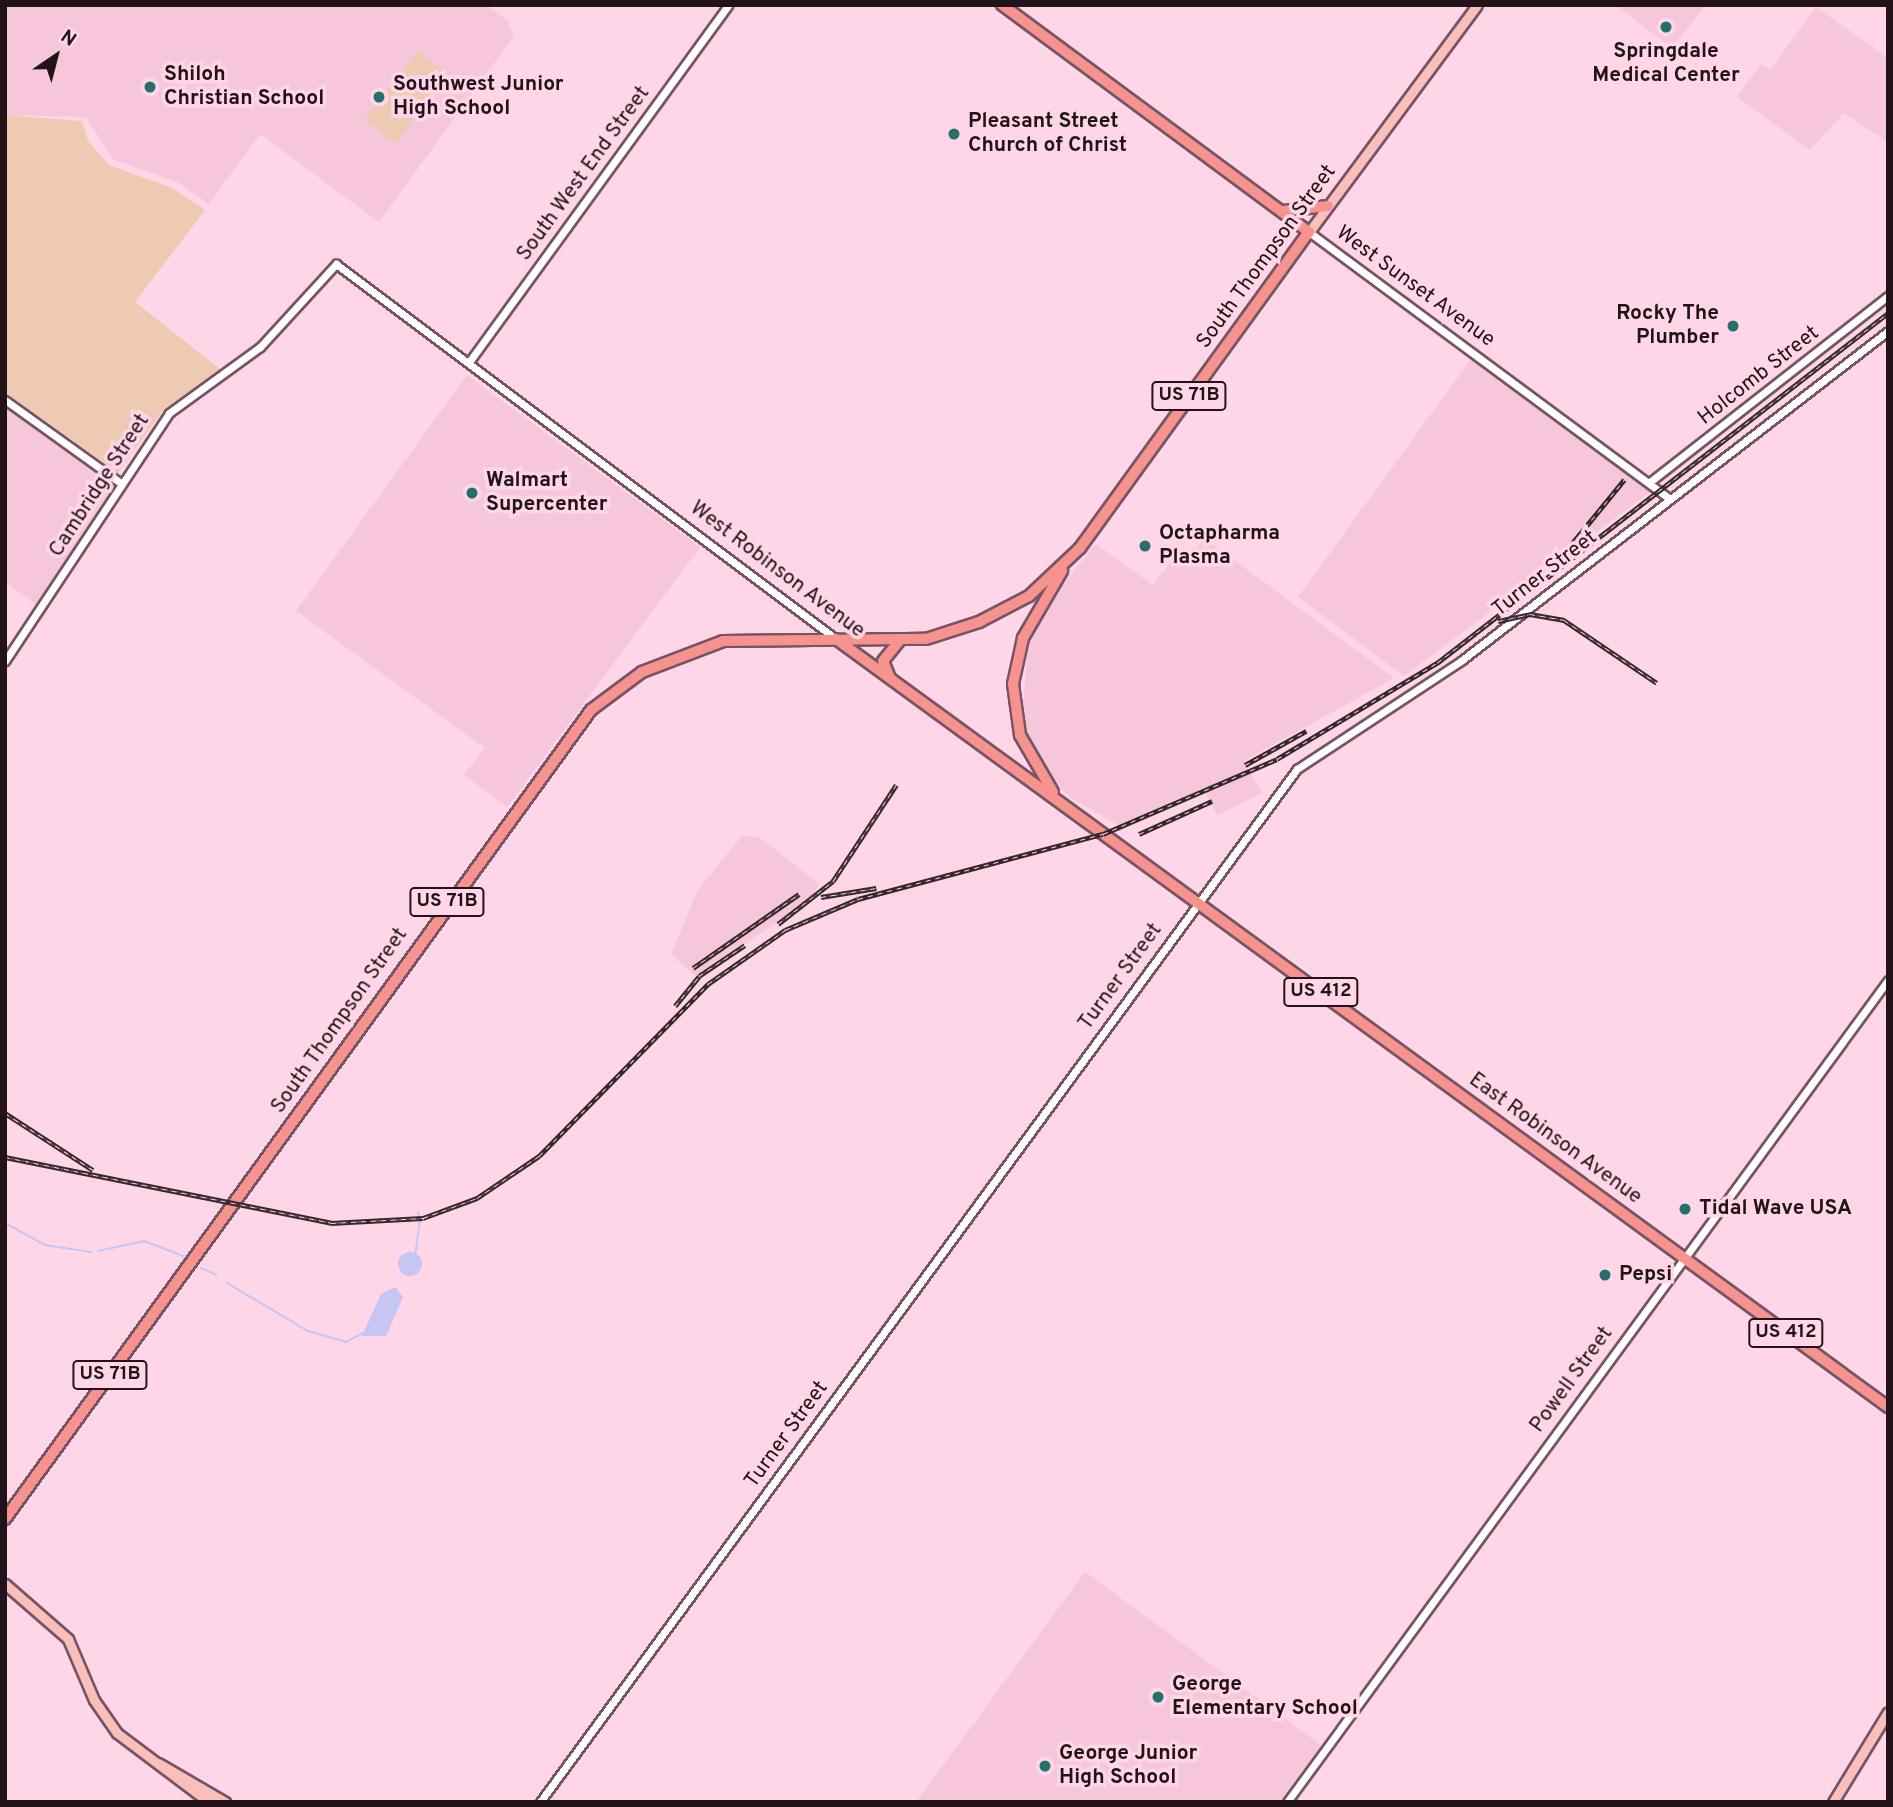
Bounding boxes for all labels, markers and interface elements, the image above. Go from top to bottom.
marker: Springdale Medical Center [1656,17,1676,37]
north arrow [21,21,91,91]
text: N [56,25,81,53]
place label: Springdale Medical Center [1592,39,1740,89]
place label: Shiloh Christian School [164,62,324,112]
place label: Southwest Junior High School [393,72,564,122]
marker: Shiloh Christian School [142,79,158,95]
street label: South West End Street [512,82,656,266]
marker: Southwest Junior High School [371,89,387,105]
place label: Pleasant Street Church of Christ [968,109,1127,159]
marker: Pleasant Street Church of Christ [946,126,962,142]
street label: South Thompson Street [1192,160,1342,354]
street label: West Sunset Avenue [1330,221,1500,353]
place label: Rocky The Plumber [1616,301,1719,351]
marker: Rocky The Plumber [1725,318,1741,334]
street label: Holcomb Street [1693,321,1825,431]
road number: US 71B [1150,380,1228,412]
street label: Cambridge Street [44,410,156,562]
place label: Walmart Supercenter [486,468,607,518]
marker: Walmart Supercenter [464,485,480,501]
street label: West Robinson Avenue [684,496,870,644]
place label: Octapharma Plasma [1159,521,1280,571]
street label: Turner Street [1488,525,1602,623]
marker: Octapharma Plasma [1137,538,1153,554]
road number: US 71B [408,887,486,918]
street label: Turner Street [1074,919,1168,1035]
street label: South Thompson Street [266,923,414,1119]
road number: US 412 [1282,976,1360,1008]
street label: East Robinson Avenue [1463,1068,1647,1210]
place label: Tidal Wave USA [1699,1196,1852,1222]
marker: Tidal Wave USA [1677,1201,1693,1217]
place label: Pepsi [1619,1262,1672,1288]
marker: Pepsi [1597,1267,1613,1283]
road number: US 412 [1748,1317,1824,1348]
street label: Powell Street [1525,1322,1619,1438]
road number: US 71B [72,1359,148,1390]
street label: Turner Street [740,1377,834,1493]
place label: George Elementary School [1172,1672,1358,1722]
marker: George Elementary School [1150,1689,1166,1705]
place label: George Junior High School [1059,1741,1197,1791]
marker: George Junior High School [1037,1758,1053,1774]

